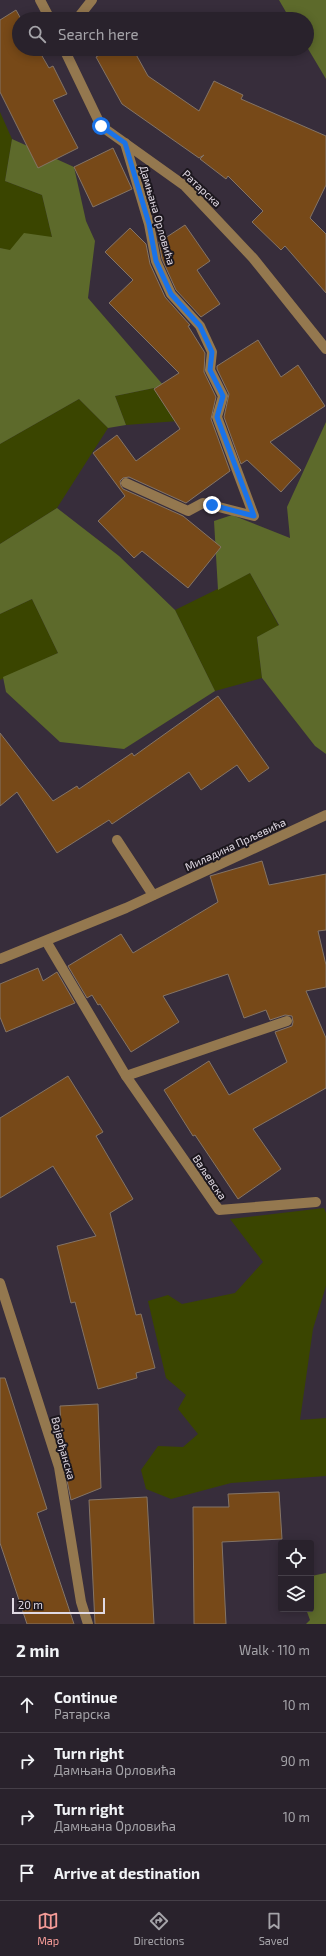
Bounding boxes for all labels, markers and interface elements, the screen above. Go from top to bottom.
search box [12,12,314,56]
icon: search [26,23,48,45]
text: Search here [58,25,139,43]
route start [92,117,110,135]
street label: Дамњана Орловића [138,164,178,266]
street label: Ратарска [180,167,224,209]
route end [203,496,221,514]
street label: Миладина Прљевића [182,815,288,873]
street label: Ваљевска [190,1152,230,1202]
street label: Војвођанска [48,1415,79,1481]
map controls [278,1540,314,1612]
button: locate [278,1540,314,1576]
button: layers [278,1576,314,1612]
scale bar [12,1596,105,1615]
text: 20 m [18,1598,43,1611]
text: 2 min [16,1640,59,1660]
text: Walk · 110 m [239,1642,310,1658]
text: Continue [54,1688,117,1706]
icon: ahead [16,1694,38,1716]
text: 10 m [283,1697,310,1713]
text: Ратарска [54,1706,111,1722]
text: Turn right [54,1744,124,1762]
icon: right [16,1750,38,1772]
text: 90 m [280,1753,310,1769]
text: Дамњана Орловића [54,1762,176,1778]
text: Turn right [54,1800,124,1818]
icon: right [16,1806,38,1828]
text: 10 m [283,1809,310,1825]
text: Дамњана Орловића [54,1818,176,1834]
icon: arrive [16,1862,38,1884]
text: Arrive at destination [54,1864,200,1882]
tab: Map [37,1910,59,1947]
tab: Directions [134,1910,184,1947]
tab: Saved [259,1910,289,1947]

